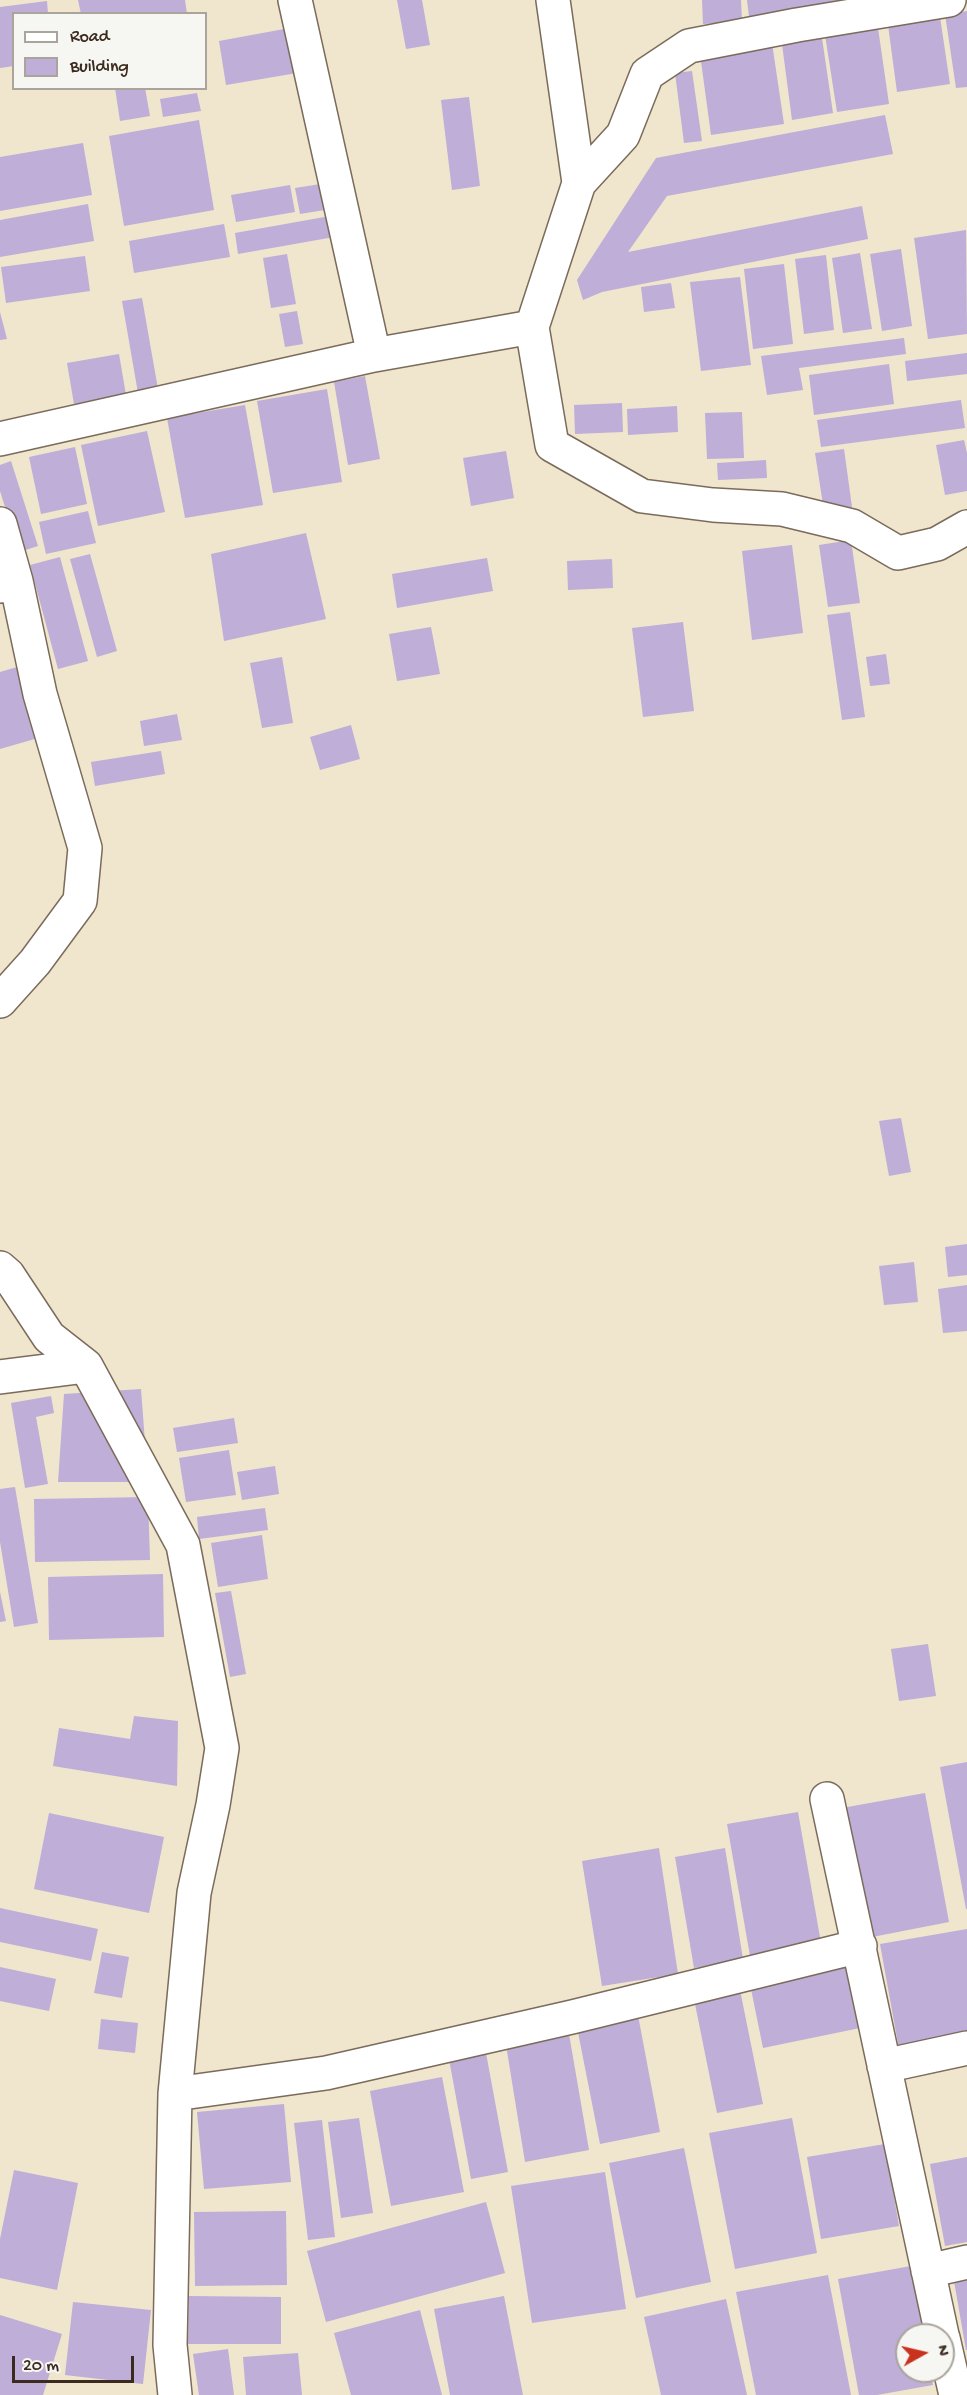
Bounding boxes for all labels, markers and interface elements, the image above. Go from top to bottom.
legend [12,12,207,90]
text: Road [70,27,109,48]
text: Building [70,57,129,78]
north arrow [895,2323,955,2383]
scale bar [15,2344,136,2382]
text: N [931,2344,951,2357]
text: 20 m [23,2356,59,2377]

